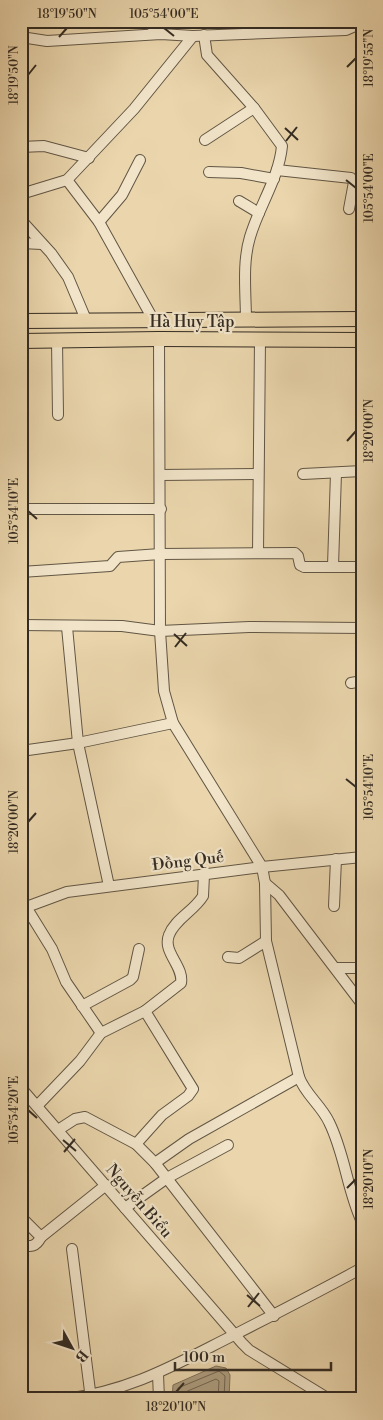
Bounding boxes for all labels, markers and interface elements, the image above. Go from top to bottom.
text: 18°19'50"N [37,7,97,22]
text: 105°54'00"E [129,7,199,22]
text: 18°19'55"N [362,29,377,87]
text: 18°19'50"N [7,45,22,105]
text: 105°54'00"E [362,153,377,223]
street label: Hà Huy Tập [150,312,234,332]
text: 18°20'00"N [362,399,377,463]
text: 105°54'10"E [7,478,22,544]
text: 105°54'10"E [362,754,377,820]
text: 18°20'00"N [7,790,22,854]
street label: Đồng Quế [151,847,225,875]
text: 105°54'20"E [7,1076,22,1144]
text: 18°20'10"N [362,1149,377,1209]
street label: Nguyễn Biểu [101,1160,177,1242]
north arrow [48,1322,98,1372]
scale bar [175,1340,332,1372]
text: B [71,1346,91,1366]
text: 100 m [183,1348,225,1367]
text: 18°20'10"N [146,1400,206,1415]

